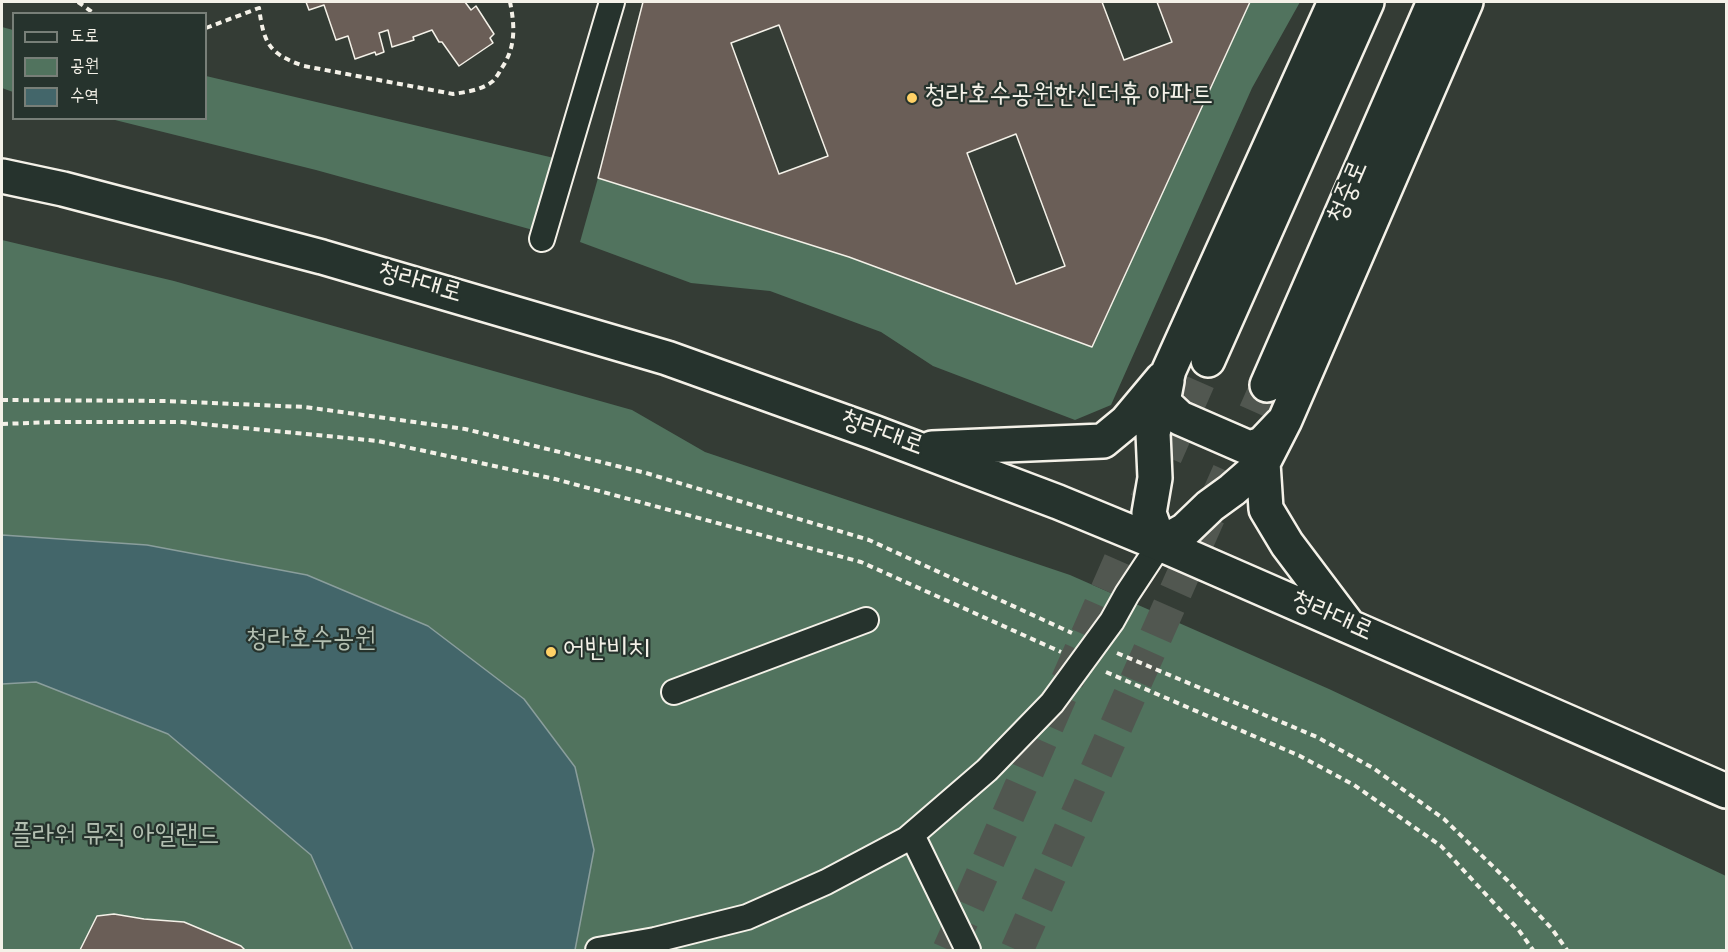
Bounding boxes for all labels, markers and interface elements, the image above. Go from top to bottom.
legend [12,12,207,120]
text: 도로 [70,24,99,50]
text: 공원 [70,54,99,80]
place label: 청라호수공원한신더휴 아파트 [924,82,1213,114]
text: 수역 [70,84,99,110]
marker: 청라호수공원한신더휴 아파트 [905,91,919,105]
street label: 청중로 [1322,157,1378,229]
street label: 청라대로 [373,257,465,313]
street label: 청라대로 [835,405,927,465]
street label: 청라대로 [1285,586,1377,650]
park label: 청라호수공원 [246,626,376,658]
place label: 어반비치 [563,636,650,668]
marker: 어반비치 [544,645,558,659]
park label: 플라워 뮤직 아일랜드 [10,822,220,854]

